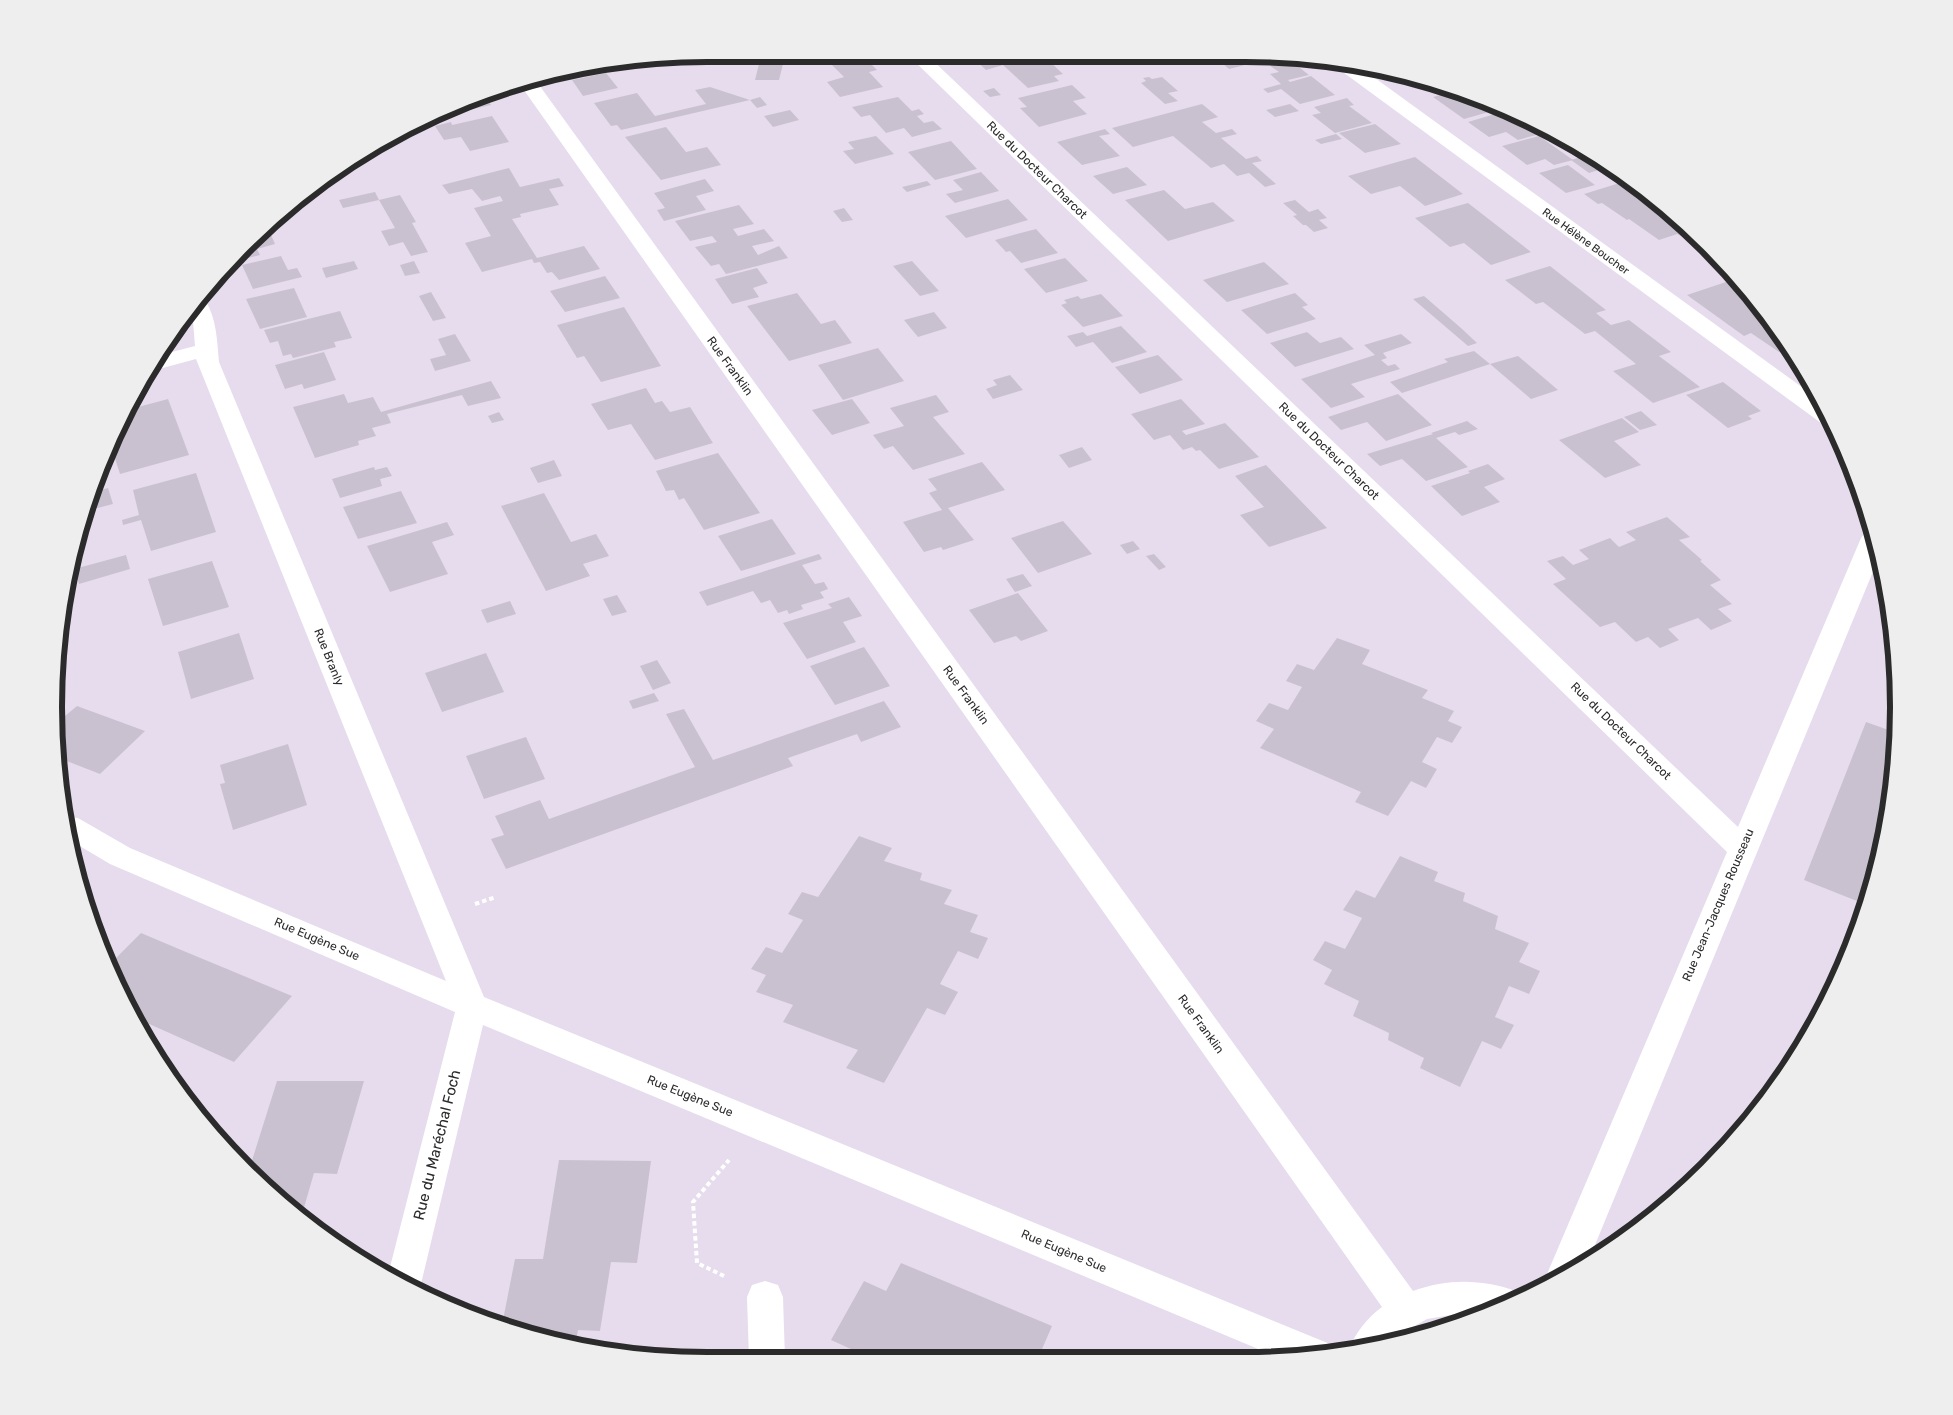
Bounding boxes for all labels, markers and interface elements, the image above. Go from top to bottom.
street label: Rue du Docteur Charcot [984,118,1090,222]
street label: Rue Hélène Boucher [1540,205,1632,278]
street label: Rue Franklin [704,334,756,398]
street label: Rue du Docteur Charcot [1276,399,1382,503]
street label: Rue Branly [311,626,347,688]
street label: Rue Franklin [940,663,992,727]
street label: Rue du Docteur Charcot [1568,679,1674,783]
street label: Rue Jean-Jacques Rousseau [1679,827,1757,983]
street label: Rue Eugène Sue [272,915,362,963]
street label: Rue Franklin [1175,992,1227,1056]
street label: Rue du Maréchal Foch [410,1068,464,1222]
street label: Rue Eugène Sue [645,1072,735,1120]
street label: Rue Eugène Sue [1019,1227,1109,1275]

